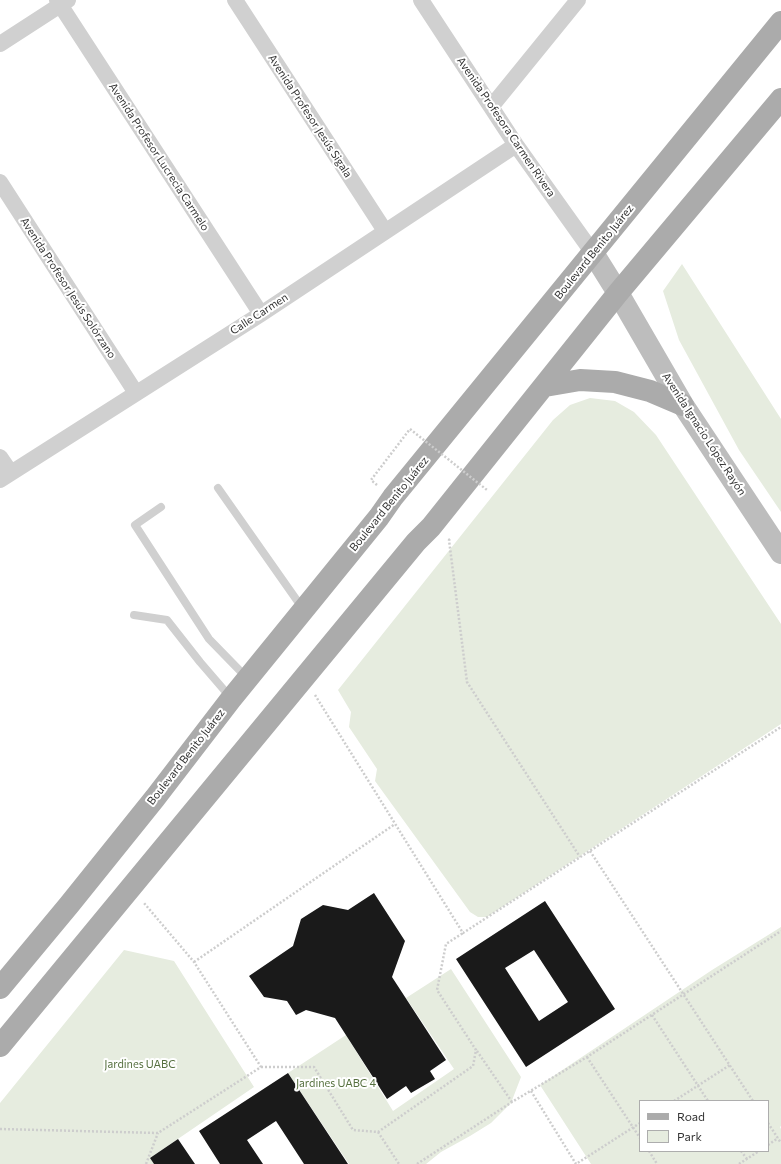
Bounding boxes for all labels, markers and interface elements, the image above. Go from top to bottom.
street label: Avenida Profesor Jesús Sigala [265,52,355,180]
street label: Avenida Profesora Carmen Rivera [454,55,558,199]
street label: Avenida Profesor Lucrecia Carmelo [106,81,212,233]
street label: Boulevard Benito Juárez [552,202,636,302]
street label: Avenida Profesor Jesús Solórzano [17,215,119,361]
street label: Calle Carmen [228,290,290,338]
street label: Avenida Ignacio López Rayón [659,370,749,498]
street label: Boulevard Benito Juárez [347,454,431,554]
street label: Boulevard Benito Juárez [145,706,227,808]
park label: Jardines UABC [104,1057,176,1071]
park label: Jardines UABC 4 [296,1076,376,1090]
legend [639,1100,769,1152]
text: Road [677,1109,705,1123]
text: Park [677,1129,702,1143]

